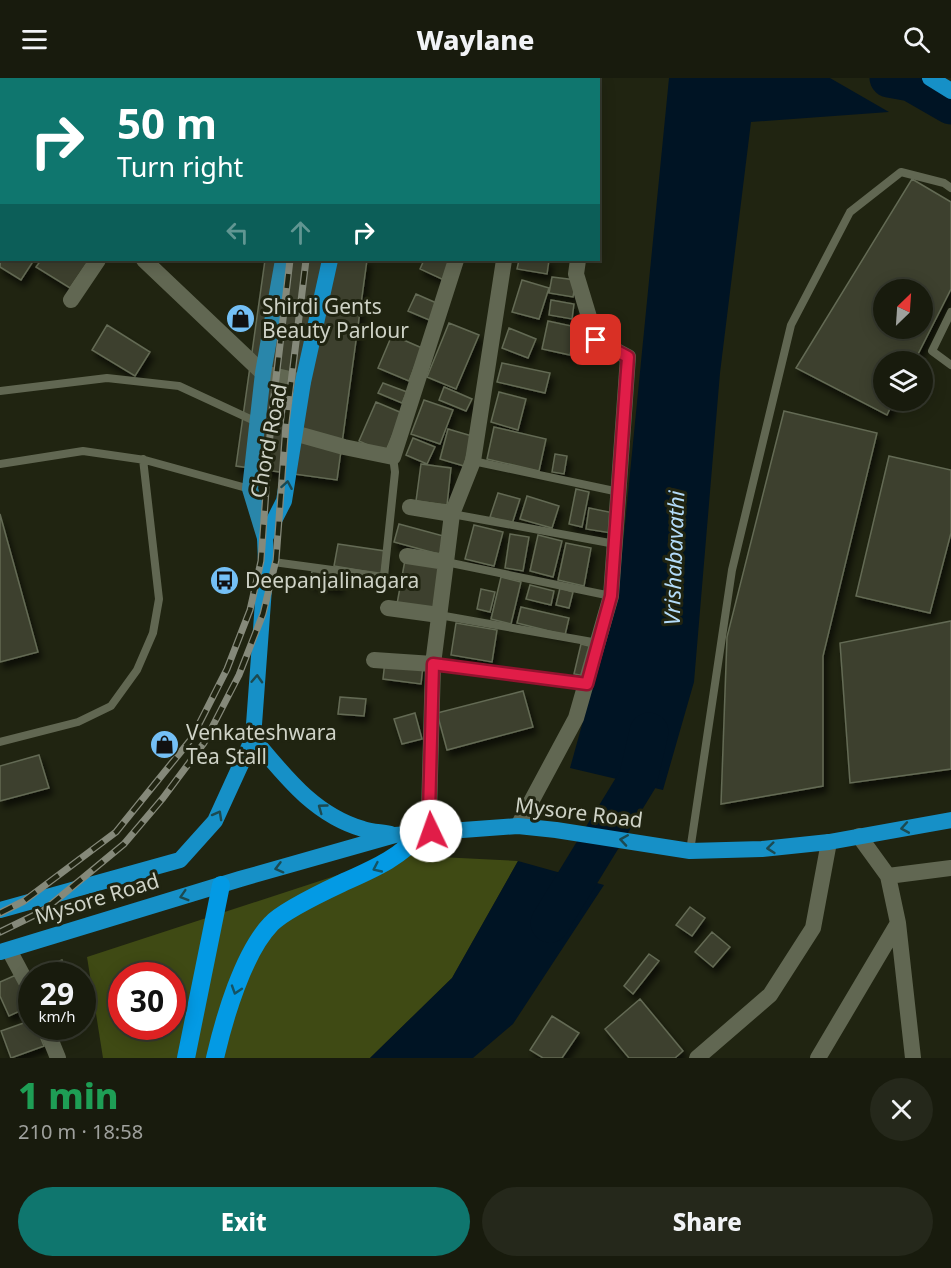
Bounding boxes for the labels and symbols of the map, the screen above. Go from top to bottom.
north arrow [873,279,933,339]
place label: Shirdi Gents Beauty Parlour [262,292,409,344]
shop icon: Shirdi Gents Beauty Parlour [225,303,257,335]
pin [570,314,621,365]
street label: Chord Road [243,381,293,500]
one-way arrow [280,480,293,490]
water label: Vrishabavathi [656,490,690,626]
bus stop icon: Deepanjalinagara [208,565,240,597]
place label: Deepanjalinagara [245,566,419,594]
one-way arrow [250,675,263,684]
place label: Venkateshwara Tea Stall [186,718,337,770]
shop icon: Venkateshwara Tea Stall [149,729,181,761]
street label: Mysore Road [514,790,645,834]
position arrow [399,799,463,863]
one-way arrow [317,804,328,815]
one-way arrow [210,811,222,821]
one-way arrow [900,821,910,834]
one-way arrow [619,835,629,847]
one-way arrow [766,841,776,854]
one-way arrow [372,860,383,872]
one-way arrow [274,861,284,874]
street label: Mysore Road [31,866,162,930]
one-way arrow [179,889,190,901]
speed limit sign: 30 [108,962,186,1040]
one-way arrow [231,984,243,995]

